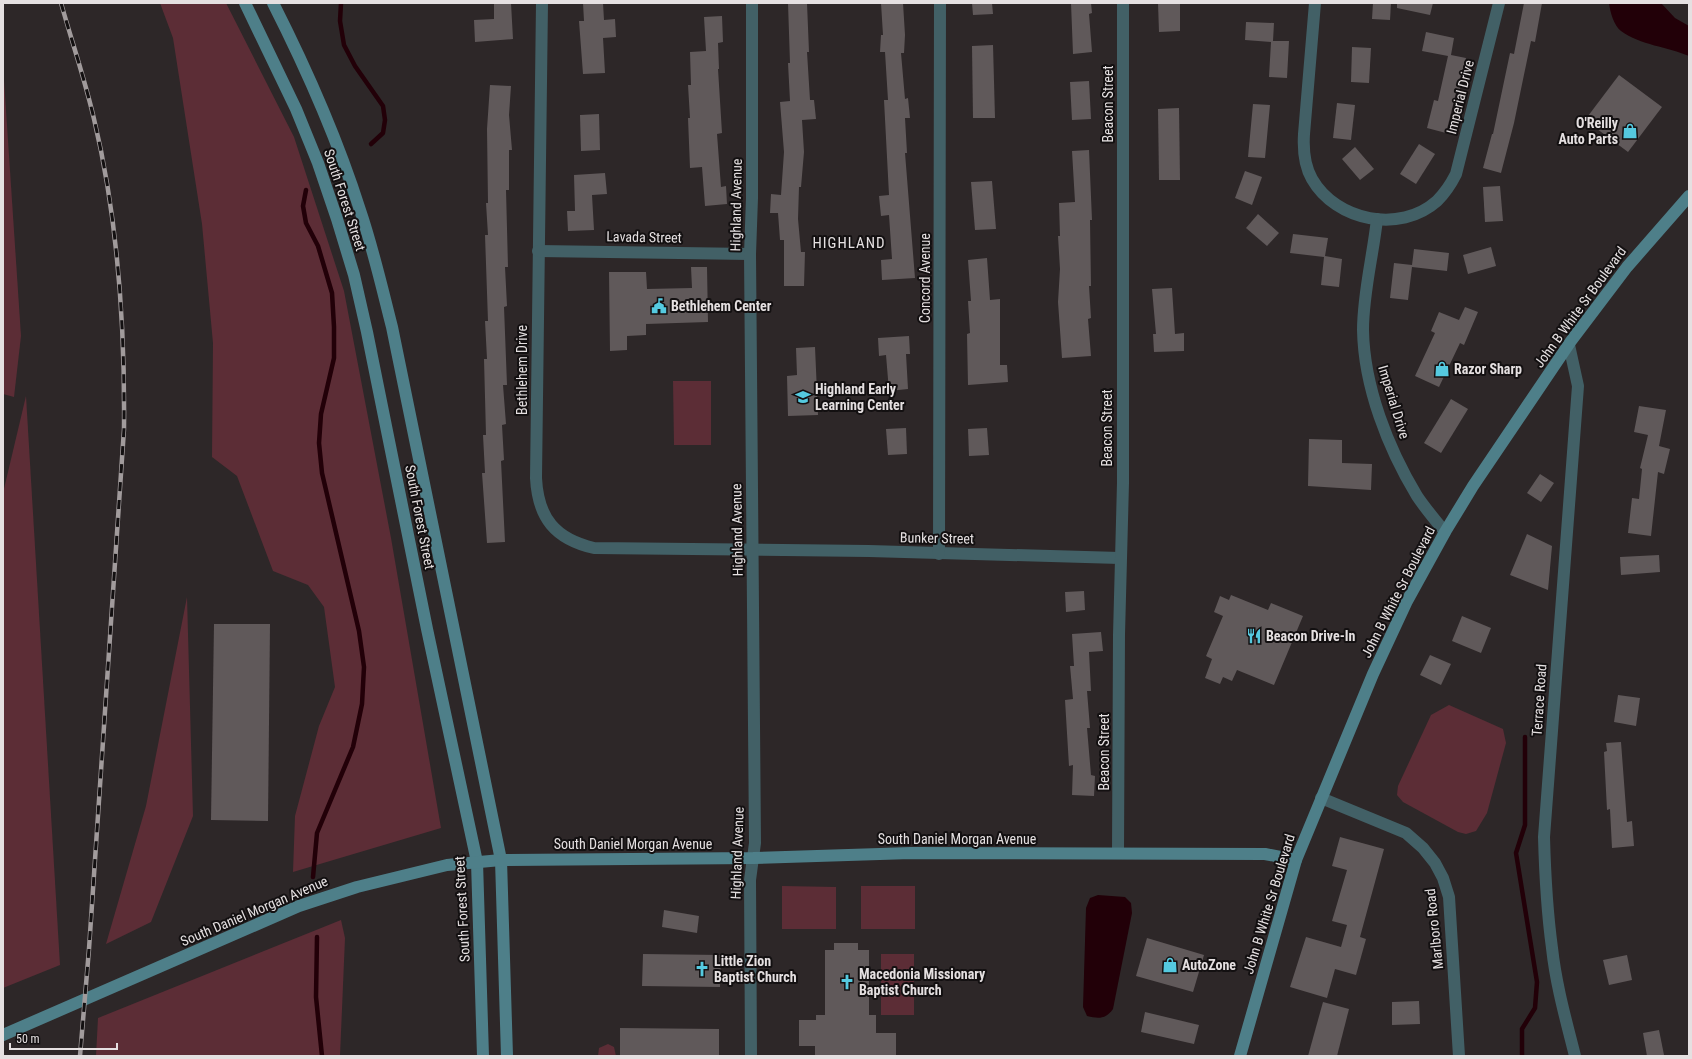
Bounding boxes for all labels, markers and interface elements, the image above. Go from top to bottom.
street label: Imperial Drive [1443,58,1477,136]
street label: Beacon Street [1100,65,1116,143]
place label: O'Reilly Auto Parts [1558,115,1619,147]
shop icon: O'Reilly Auto Parts [1621,122,1639,140]
street label: South Forest Street [321,147,369,253]
street label: Highland Avenue [727,158,745,251]
street label: Lavada Street [606,228,682,246]
street label: Concord Avenue [917,233,933,323]
district label: HIGHLAND [813,234,886,252]
street label: John B White Sr Boulevard [1531,243,1629,371]
public building icon: Bethlehem Center [650,297,668,315]
place label: Bethlehem Center [671,298,772,314]
street label: Bethlehem Drive [514,325,530,415]
shop icon: Razor Sharp [1433,360,1451,378]
place label: Razor Sharp [1454,361,1522,377]
street label: Imperial Drive [1375,363,1413,441]
place label: Highland Early Learning Center [815,381,905,413]
school or university icon: Highland Early Learning Center [794,388,812,406]
street label: Beacon Street [1099,389,1115,467]
street label: South Forest Street [402,463,438,571]
street label: Highland Avenue [728,483,746,576]
street label: John B White Sr Boulevard [1358,524,1438,660]
street label: Bunker Street [900,529,974,547]
restaurant icon: Beacon Drive-In [1245,627,1263,645]
place label: Beacon Drive-In [1266,628,1355,644]
street label: Terrace Road [1528,663,1550,737]
street label: Beacon Street [1096,713,1112,791]
street label: Highland Avenue [727,806,747,900]
street label: South Daniel Morgan Avenue [878,831,1037,847]
street label: John B White Sr Boulevard [1240,832,1298,976]
street label: South Daniel Morgan Avenue [554,836,713,852]
street label: South Forest Street [451,856,473,962]
street label: South Daniel Morgan Avenue [178,873,330,949]
street label: Marlboro Road [1422,888,1446,970]
place label: Little Zion Baptist Church [714,953,797,985]
shop icon: AutoZone [1161,956,1179,974]
place label: AutoZone [1182,957,1236,973]
church icon: Little Zion Baptist Church [693,960,711,978]
place label: Macedonia Missionary Baptist Church [859,966,986,998]
church icon: Macedonia Missionary Baptist Church [838,973,856,991]
scale bar [10,1025,117,1051]
text: 50 m [16,1032,40,1046]

